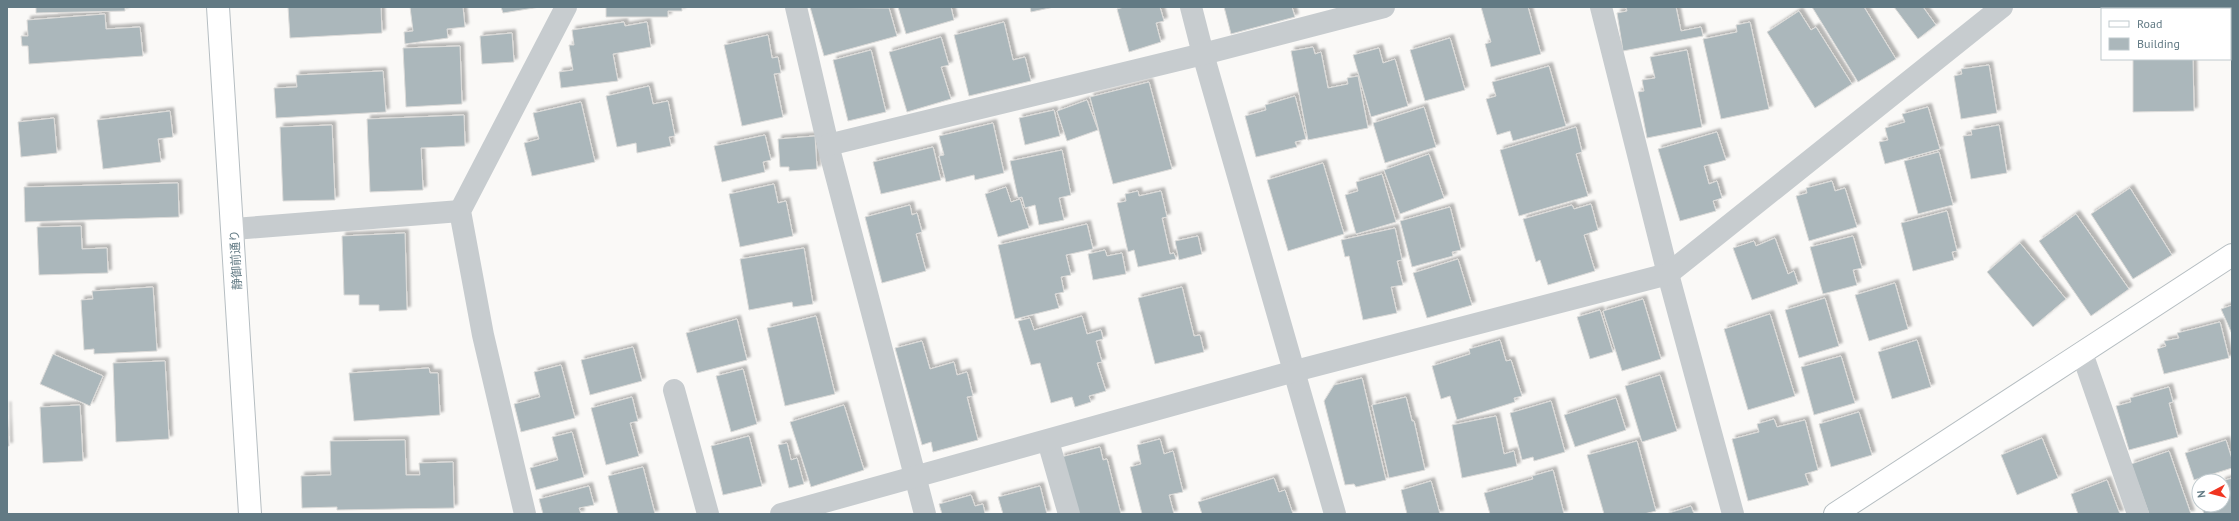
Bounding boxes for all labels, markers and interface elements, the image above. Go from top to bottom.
legend [2101,8,2231,60]
text: Road [2137,16,2162,31]
text: Building [2137,36,2180,51]
street label: 静御前通り [226,230,245,290]
north arrow [2191,473,2231,513]
text: N [2194,490,2208,499]

